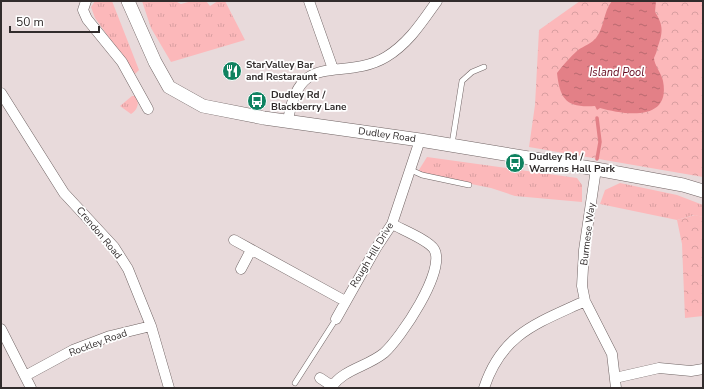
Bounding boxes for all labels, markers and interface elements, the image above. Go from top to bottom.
scale bar [10,8,99,34]
text: 50 m [16,14,44,30]
place label: StarValley Bar and Restaraunt [246,58,317,84]
restaurant icon: StarValley Bar and Restaraunt [221,60,243,82]
water label: Island Pool [590,65,644,80]
place label: Dudley Rd / Blackberry Lane [271,88,347,114]
bus stop icon: Dudley Rd / Blackberry Lane [246,90,268,112]
street label: Dudley Road [357,124,417,146]
place label: Dudley Rd / Warrens Hall Park [529,150,616,176]
bus stop icon: Dudley Rd / Warrens Hall Park [504,152,526,174]
street label: Burmese Way [577,201,599,266]
street label: Crendon Road [73,204,125,262]
street label: Rough Hill Drive [347,220,397,290]
street label: Rockley Road [67,326,129,360]

